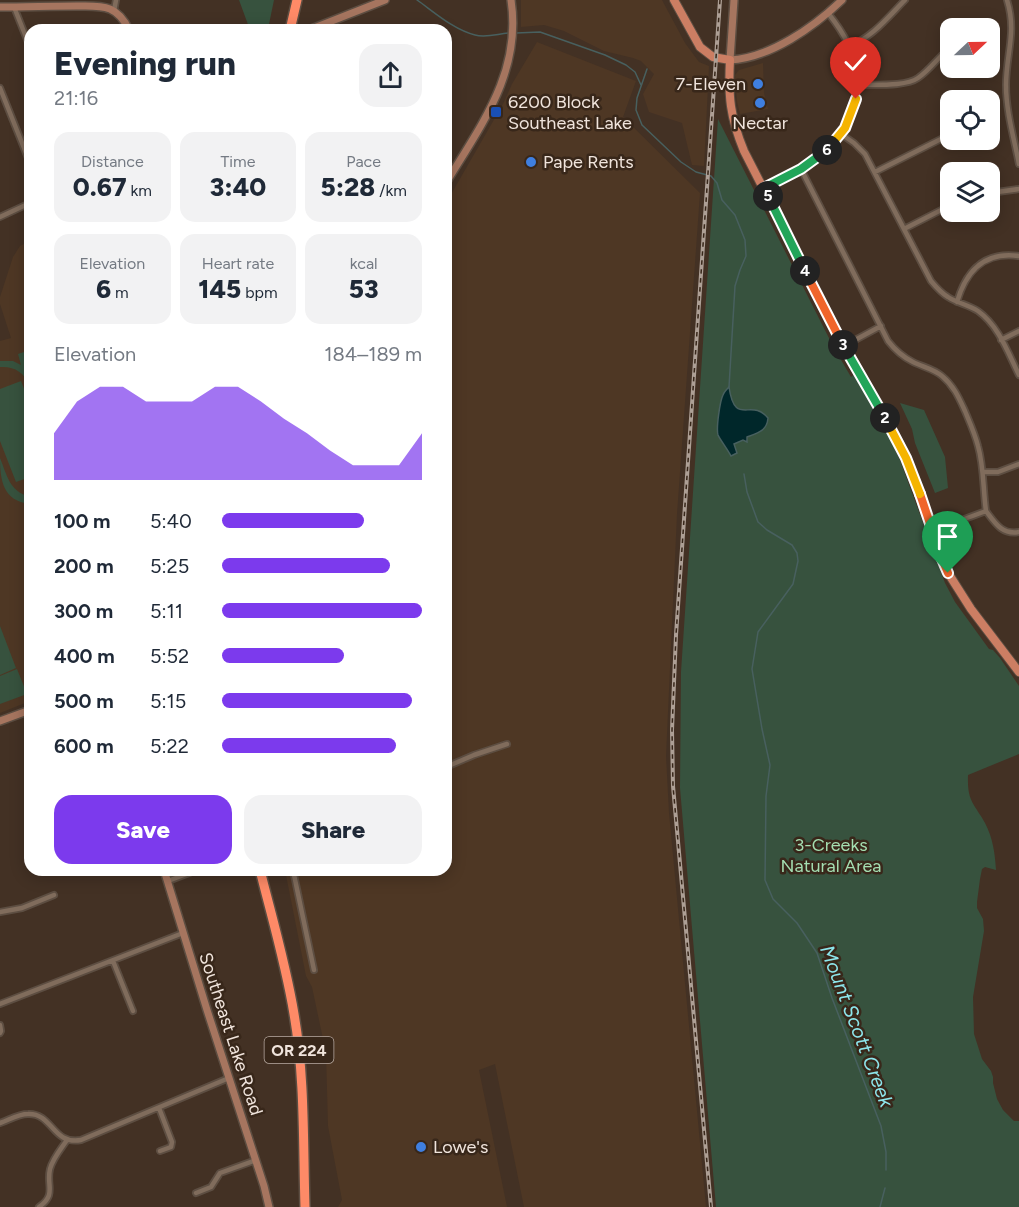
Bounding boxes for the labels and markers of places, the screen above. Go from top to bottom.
pin [830,37,881,99]
place label: 7-Eleven [676,73,746,95]
marker: 7-Eleven [751,77,765,91]
place label: 6200 Block Southeast Lake [508,91,632,134]
marker: Nectar [753,96,767,110]
marker: 6200 Block Southeast Lake [489,105,503,119]
place label: Nectar [732,112,788,134]
pin: 6 [812,135,842,165]
place label: Pape Rents [543,151,634,173]
marker: Pape Rents [524,155,538,169]
pin: 5 [753,181,783,211]
pin: 4 [790,256,820,286]
pin: 3 [828,330,858,360]
pin: 2 [870,403,900,433]
pin [922,511,973,573]
place label: Lowe's [433,1136,488,1158]
marker: Lowe's [414,1140,428,1154]

